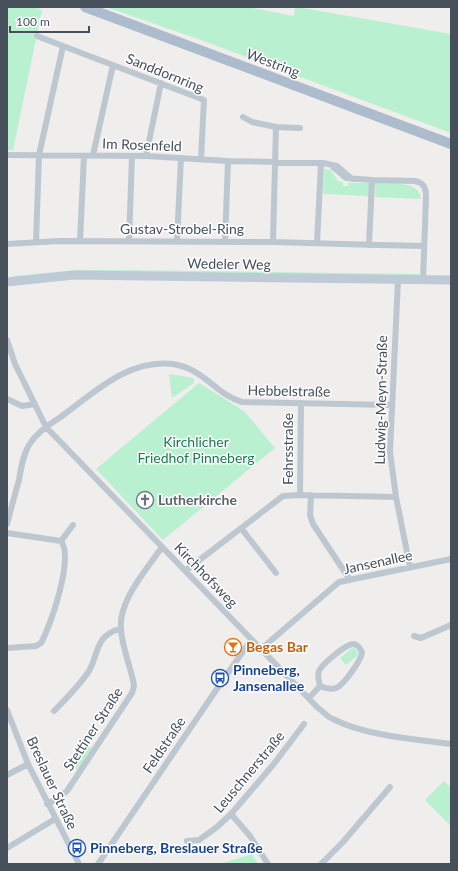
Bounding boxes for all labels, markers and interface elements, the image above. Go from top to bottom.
scale bar [10,8,89,34]
text: 100 m [16,14,50,29]
street label: Westring [244,45,302,80]
street label: Sanddornring [124,49,207,96]
street label: Im Rosenfeld [102,135,182,154]
street label: Gustav-Strobel-Ring [120,220,244,237]
street label: Wedeler Weg [187,254,271,273]
street label: Ludwig-Meyn-Straße [371,335,390,465]
street label: Hebbelstraße [247,381,331,400]
street label: Fehrsstraße [279,413,296,485]
park label: Kirchlicher Friedhof Pinneberg [137,433,255,466]
church icon: Lutherkirche [135,490,155,510]
place label: Lutherkirche [158,491,237,508]
street label: Kirchhofsweg [171,539,242,611]
street label: Jansenallee [342,546,414,577]
bar icon: Begas Bar [223,637,243,657]
place label: Begas Bar [246,638,309,655]
place label: Pinneberg, Jansenallee [233,661,305,694]
bus stop icon: Pinneberg, Jansenallee [210,668,230,688]
street label: Stettiner Straße [59,684,126,774]
street label: Feldstraße [139,713,189,776]
street label: Leuschnerstraße [210,727,288,816]
street label: Breslauer Straße [23,734,81,832]
bus stop icon: Pinneberg, Breslauer Straße [67,838,87,858]
place label: Pinneberg, Breslauer Straße [90,839,263,856]

